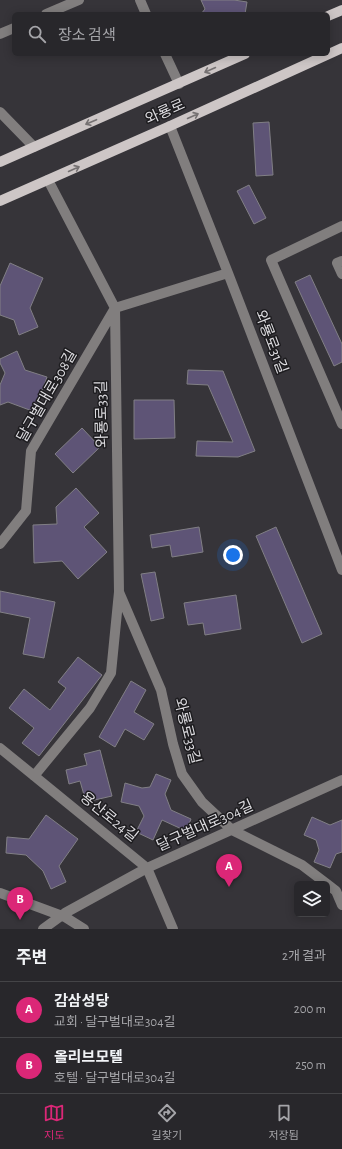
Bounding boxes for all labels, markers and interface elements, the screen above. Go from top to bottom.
search box [12,12,330,56]
icon: search [26,23,48,45]
text: 장소 검색 [58,28,116,43]
one-way arrow [204,67,216,74]
street label: 와룡로 [143,96,187,127]
one-way arrow [187,112,199,119]
one-way arrow [85,119,97,127]
one-way arrow [68,165,80,172]
street label: 와룡로31길 [252,308,291,376]
street label: 달구벌대로308길 [14,347,79,445]
street label: 와룡로33길 [93,380,110,448]
your location [223,545,243,565]
street label: 와룡로33길 [172,696,203,766]
street label: 용산로24길 [77,789,141,845]
street label: 달구벌대로304길 [154,797,256,854]
pin: A [216,854,242,887]
map controls [294,881,330,917]
button: layers [294,881,330,917]
pin: B [7,887,33,920]
text: 주변 [16,949,47,966]
text: 2개 결과 [282,950,326,963]
text: 감삼성당 [54,994,109,1009]
text: A [25,1003,33,1016]
text: 200 m [294,1003,326,1016]
text: 교회 · 달구벌대로304길 [54,1016,175,1029]
text: 올리브모텔 [54,1050,123,1065]
text: B [25,1059,33,1072]
text: 250 m [295,1059,326,1072]
text: 호텔 · 달구벌대로304길 [54,1072,175,1085]
tab: 지도 [43,1102,65,1142]
tab: 길찾기 [152,1102,182,1142]
tab: 저장됨 [268,1102,299,1142]

